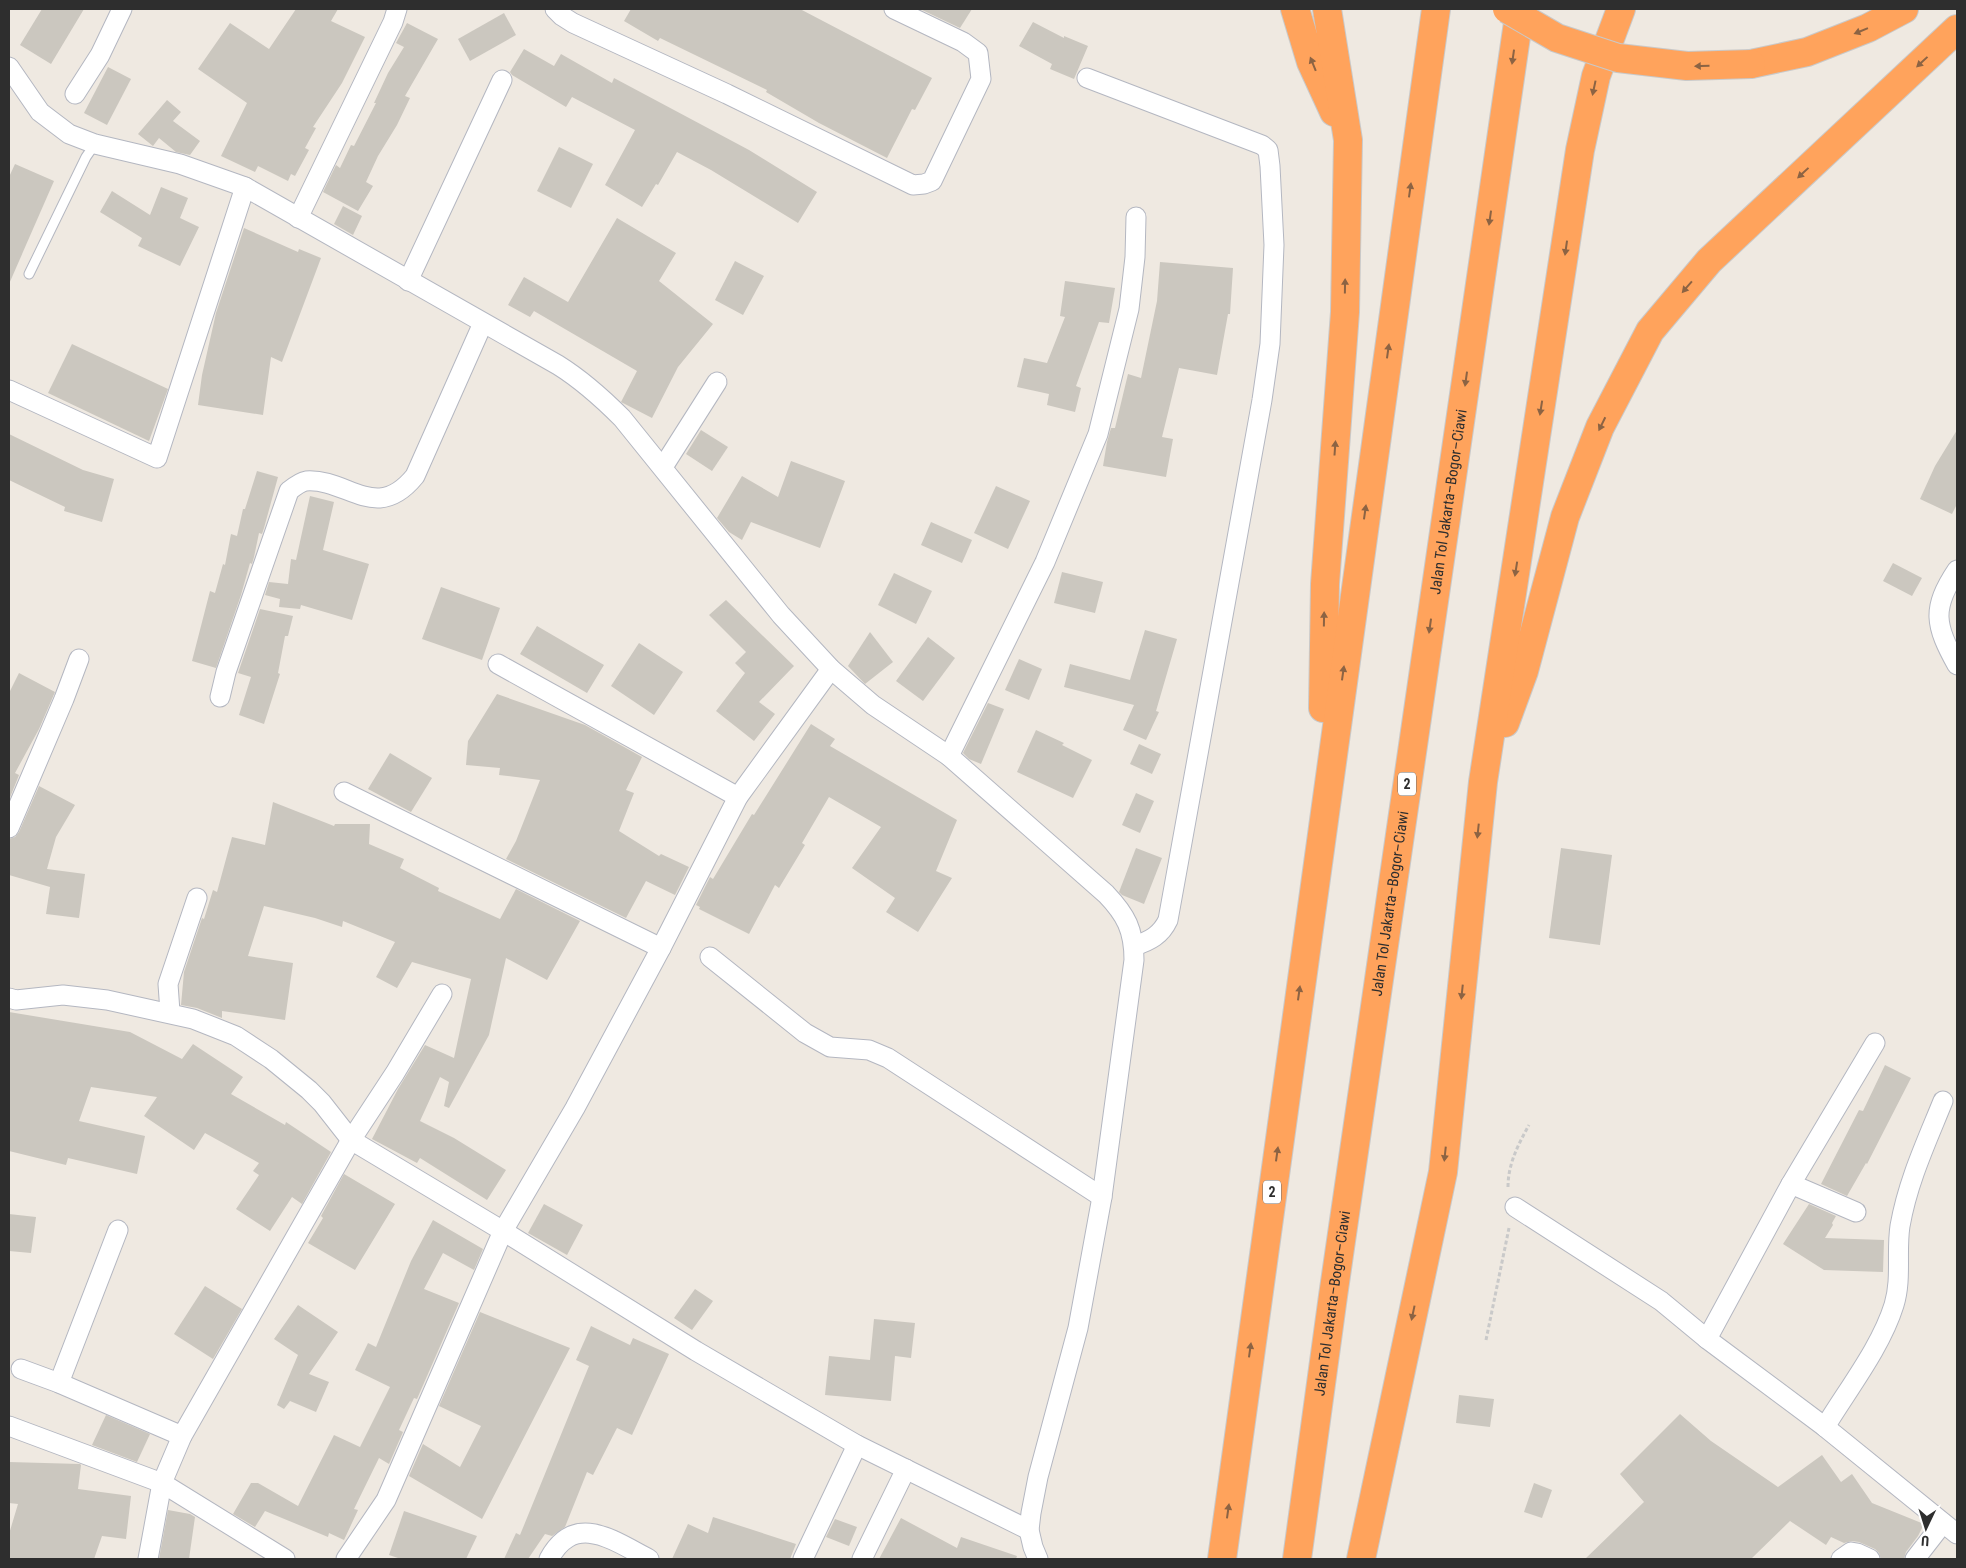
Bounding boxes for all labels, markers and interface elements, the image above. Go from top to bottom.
one-way arrow [1853,27,1868,35]
one-way arrow [1509,49,1517,65]
one-way arrow [1916,56,1928,68]
one-way arrow [1308,57,1316,71]
one-way arrow [1694,62,1710,70]
one-way arrow [1590,80,1598,95]
one-way arrow [1798,167,1810,179]
one-way arrow [1407,181,1415,197]
one-way arrow [1486,210,1494,226]
one-way arrow [1562,240,1570,256]
one-way arrow [1342,278,1350,294]
one-way arrow [1682,280,1693,293]
one-way arrow [1384,342,1392,358]
one-way arrow [1462,371,1470,387]
one-way arrow [1537,401,1545,417]
street label: Jalan Tol Jakarta–Bogor–Ciawi [1426,408,1471,596]
one-way arrow [1597,416,1606,431]
one-way arrow [1331,440,1339,456]
one-way arrow [1362,503,1370,519]
one-way arrow [1512,561,1520,577]
one-way arrow [1320,610,1328,626]
one-way arrow [1426,618,1434,634]
one-way arrow [1339,664,1347,680]
road number: 2 [1398,772,1416,796]
street label: Jalan Tol Jakarta–Bogor–Ciawi [1368,810,1412,997]
one-way arrow [1474,823,1482,839]
one-way arrow [1295,985,1303,1001]
one-way arrow [1458,985,1466,1001]
one-way arrow [1273,1146,1281,1162]
one-way arrow [1441,1146,1449,1162]
road number: 2 [1263,1180,1281,1204]
street label: Jalan Tol Jakarta–Bogor–Ciawi [1310,1210,1354,1397]
one-way arrow [1409,1306,1417,1321]
one-way arrow [1246,1342,1254,1358]
one-way arrow [1224,1503,1232,1519]
north arrow [1901,1503,1951,1553]
text: U [1921,1533,1930,1549]

